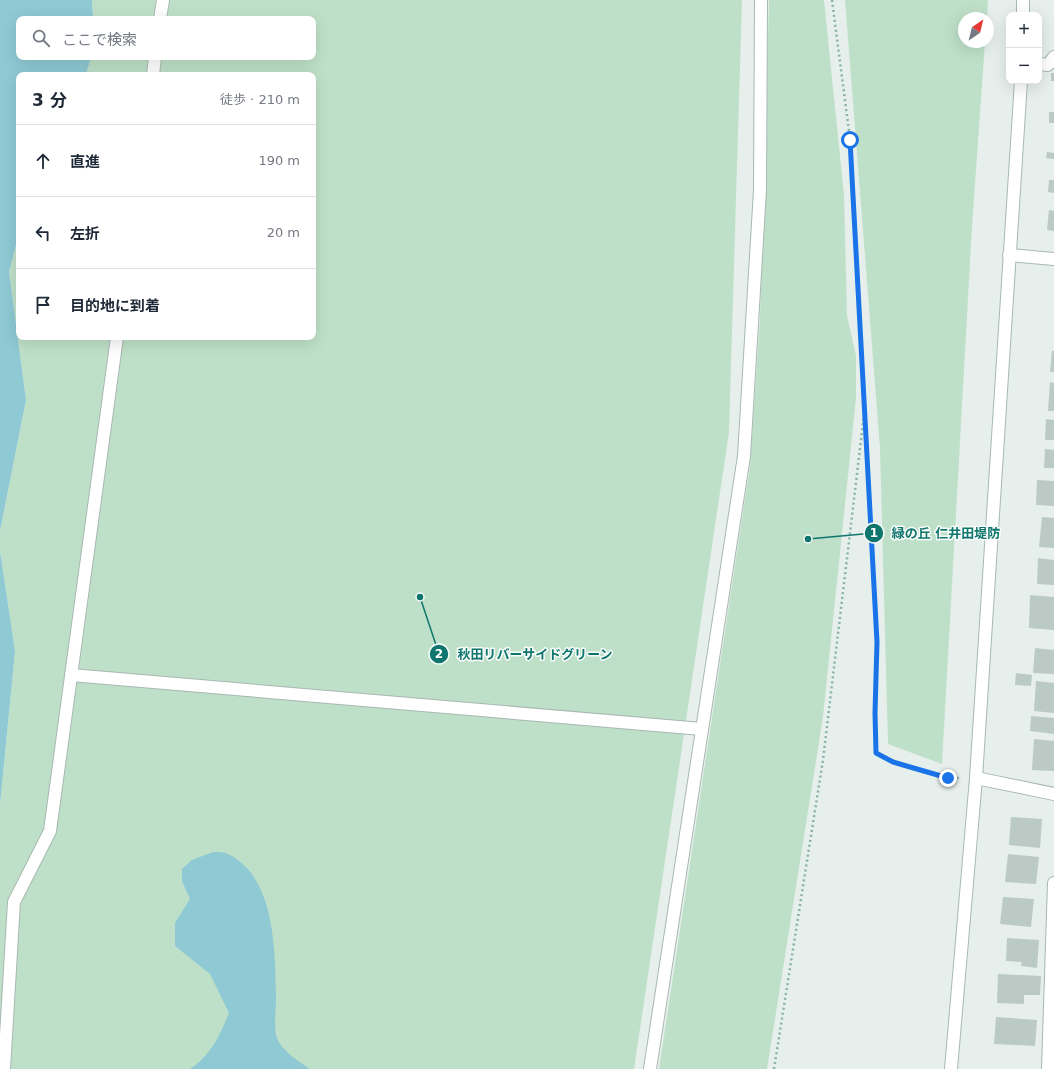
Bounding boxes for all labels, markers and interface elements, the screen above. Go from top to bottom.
north arrow [958,12,994,48]
map controls [1006,12,1042,84]
button: + [1006,12,1042,48]
search box [16,16,316,60]
icon: search [30,27,52,49]
text: ここで検索 [62,31,137,49]
button: − [1006,48,1042,84]
text: 3 分 [32,90,67,110]
text: 徒歩 · 210 m [220,92,300,107]
route start [841,131,859,149]
icon: ahead [32,150,54,172]
text: 直進 [70,153,100,171]
text: 190 m [258,153,300,168]
icon: left [32,222,54,244]
text: 左折 [70,225,100,243]
text: 20 m [267,225,300,240]
icon: arrive [32,294,54,316]
text: 目的地に到着 [70,297,160,315]
callout: 緑の丘 仁井田堤防 [864,521,1009,546]
text: 1 [870,526,878,540]
text: 緑の丘 仁井田堤防 [891,526,1000,541]
callout: 秋田リバーサイドグリーン [429,642,621,667]
text: 2 [435,647,443,661]
text: 秋田リバーサイドグリーン [457,647,613,662]
route end [939,769,957,787]

